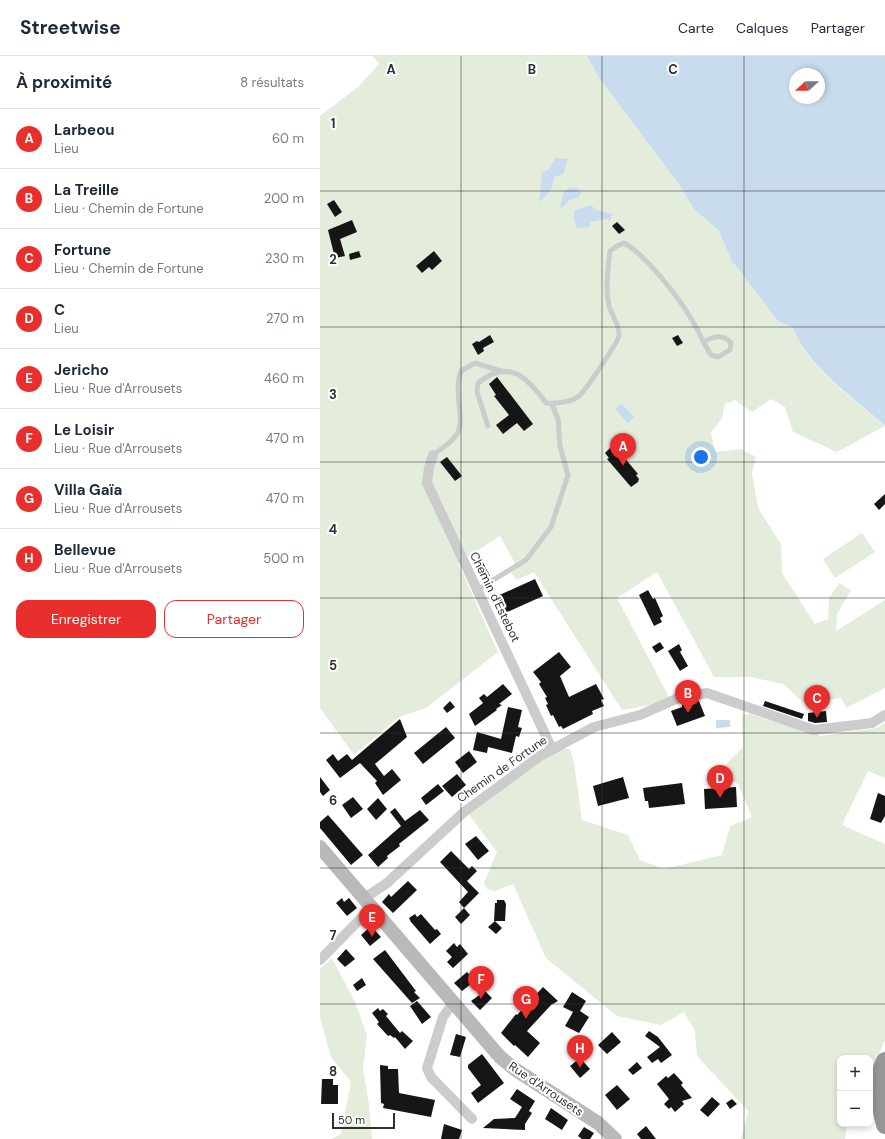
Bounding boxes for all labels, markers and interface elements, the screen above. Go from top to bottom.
text: Streetwise [20,15,121,40]
text: Carte [678,19,714,37]
text: Calques [736,19,789,37]
text: Partager [811,19,865,37]
text: A [386,61,396,78]
text: B [528,61,536,78]
text: C [668,61,678,78]
north arrow [789,68,825,104]
text: À proximité [16,71,112,93]
text: 8 résultats [240,74,304,91]
text: 1 [331,115,335,132]
text: Larbeou [54,120,115,140]
text: A [24,130,34,147]
text: 60 m [272,130,304,147]
text: Lieu [54,140,79,157]
text: La Treille [54,180,119,200]
text: B [25,190,33,207]
text: 200 m [264,190,304,207]
text: Lieu · Chemin de Fortune [54,200,204,217]
text: Fortune [54,240,111,260]
text: C [24,250,34,267]
text: 230 m [265,250,304,267]
text: 2 [329,251,337,268]
text: Lieu · Chemin de Fortune [54,260,204,277]
text: C [54,300,65,320]
text: D [24,310,34,327]
text: 270 m [266,310,304,327]
text: Lieu [54,320,79,337]
text: Jericho [54,360,109,380]
text: E [25,370,33,387]
text: 460 m [264,370,304,387]
text: Lieu · Rue d'Arrousets [54,380,182,397]
text: 3 [329,386,337,403]
text: Le Loisir [54,420,114,440]
text: F [25,430,33,447]
text: 470 m [265,430,304,447]
pin: A [610,433,636,466]
text: Lieu · Rue d'Arrousets [54,440,182,457]
your location [691,447,711,467]
text: Villa Gaïa [54,480,122,500]
text: G [24,490,34,507]
text: 470 m [265,490,304,507]
text: Lieu · Rue d'Arrousets [54,500,182,517]
text: 4 [329,521,337,538]
text: Bellevue [54,540,116,560]
street label: Chemin d'Estebot [466,549,524,645]
text: H [24,550,34,567]
text: 500 m [263,550,304,567]
text: Lieu · Rue d'Arrousets [54,560,182,577]
button: Enregistrer [16,600,156,638]
button: Partager [164,600,304,638]
text: 5 [329,657,337,674]
pin: B [675,680,701,713]
pin: C [804,685,830,718]
street label: Chemin de Fortune [454,732,550,806]
pin: D [707,765,733,798]
text: 6 [329,792,337,809]
pin: E [359,904,385,937]
text: 7 [330,927,337,944]
pin: F [468,966,494,999]
pin: G [513,986,539,1019]
pin: H [567,1035,593,1068]
map controls [837,1055,873,1127]
button: + [837,1055,873,1091]
street label: Rue d'Arrousets [506,1058,586,1120]
text: 8 [329,1063,337,1080]
button: − [837,1091,873,1127]
scale bar [332,1111,395,1130]
text: 50 m [338,1113,365,1127]

